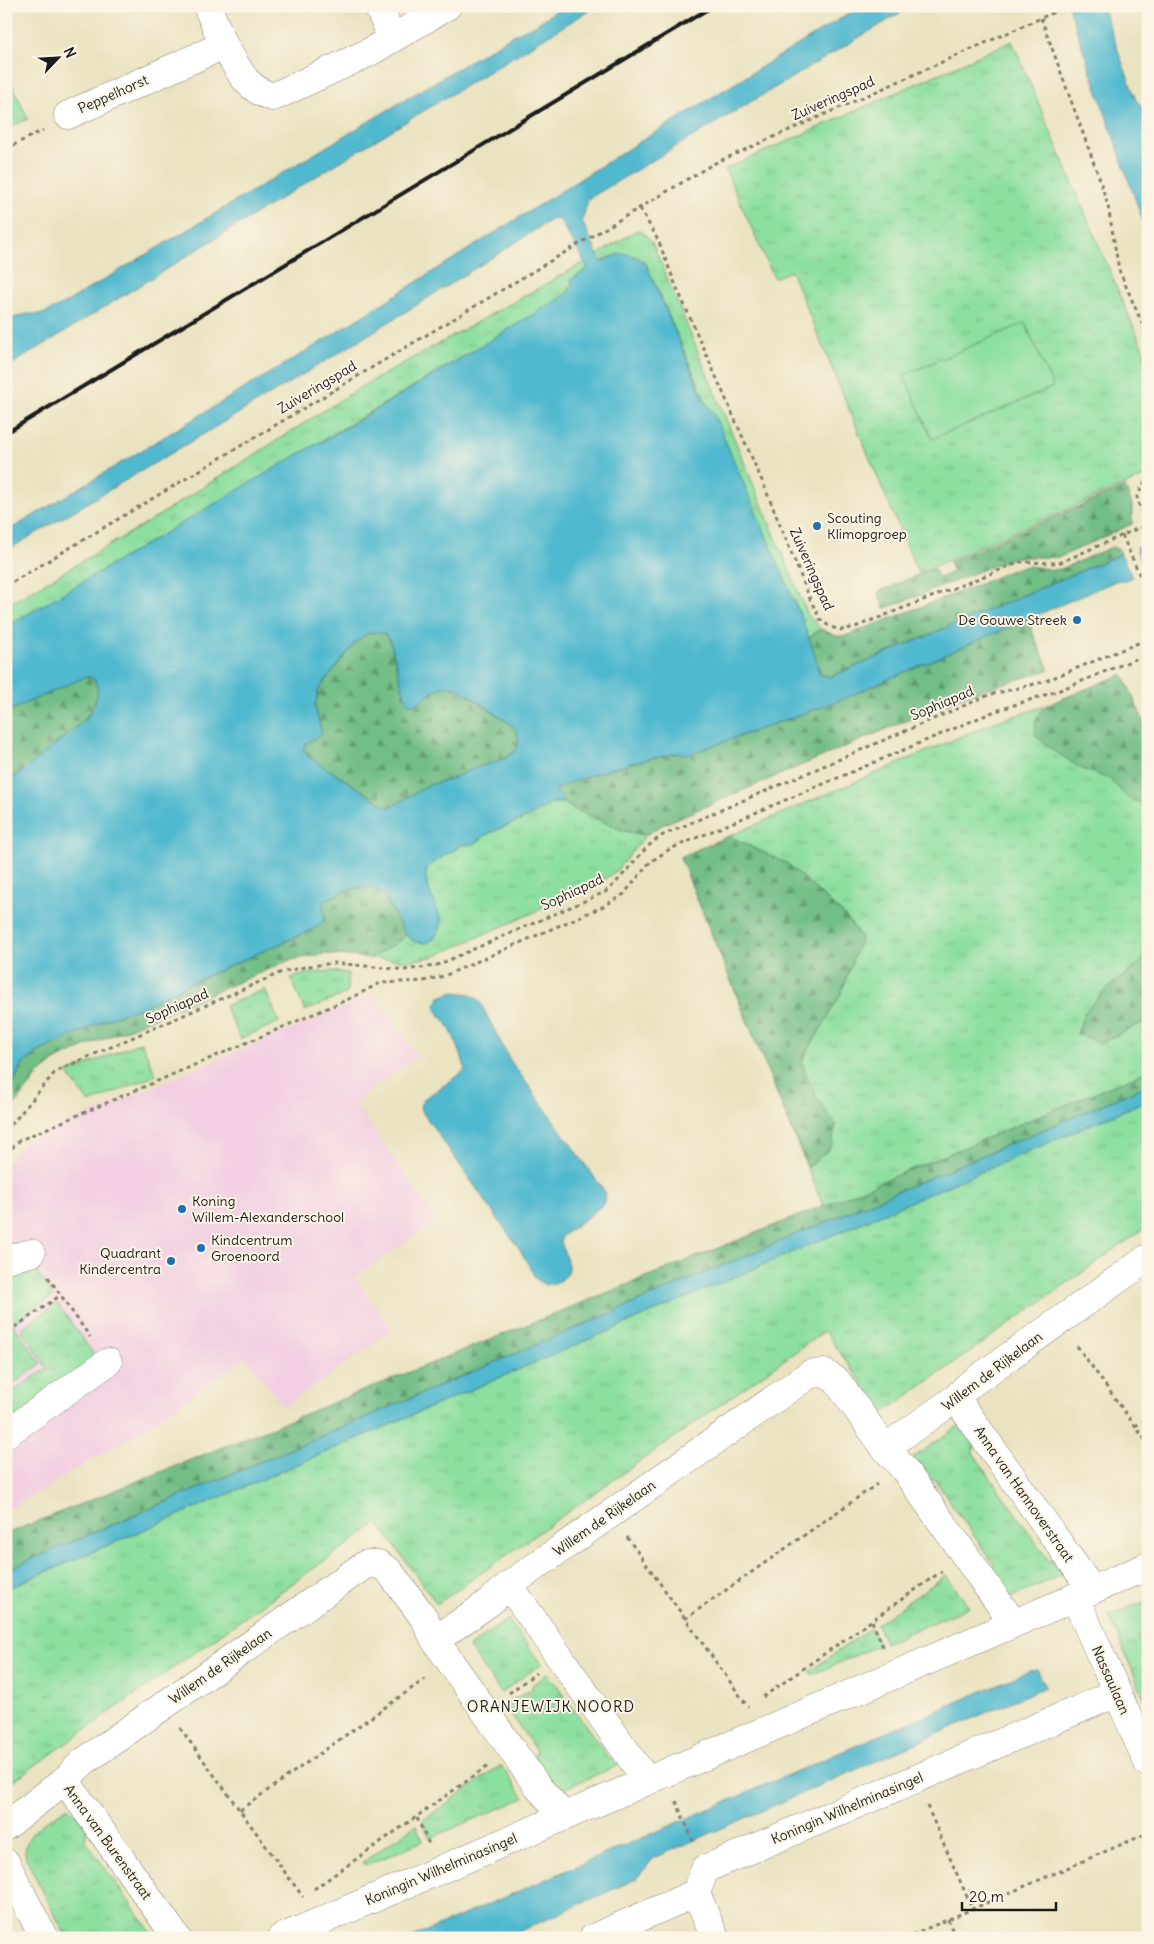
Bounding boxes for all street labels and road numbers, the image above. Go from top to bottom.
street label: Peppelhorst [75,70,151,117]
street label: Zuiveringspad [789,72,877,124]
street label: Zuiveringspad [274,356,360,418]
street label: Zuiveringspad [786,525,838,613]
street label: Sophiapad [908,682,976,724]
street label: Sophiapad [538,870,606,914]
street label: Sophiapad [143,984,211,1028]
street label: Willem de Rijkelaan [938,1327,1046,1415]
street label: Anna van Hannoverstraat [970,1422,1078,1566]
street label: Willem de Rijkelaan [549,1476,659,1560]
street label: Willem de Rijkelaan [165,1624,275,1708]
street label: Nassaulaan [1088,1643,1134,1717]
street label: Koningin Wilhelminasingel [768,1768,926,1848]
street label: Anna van Burenstraat [60,1781,156,1903]
street label: Koningin Wilhelminasingel [362,1829,520,1909]

